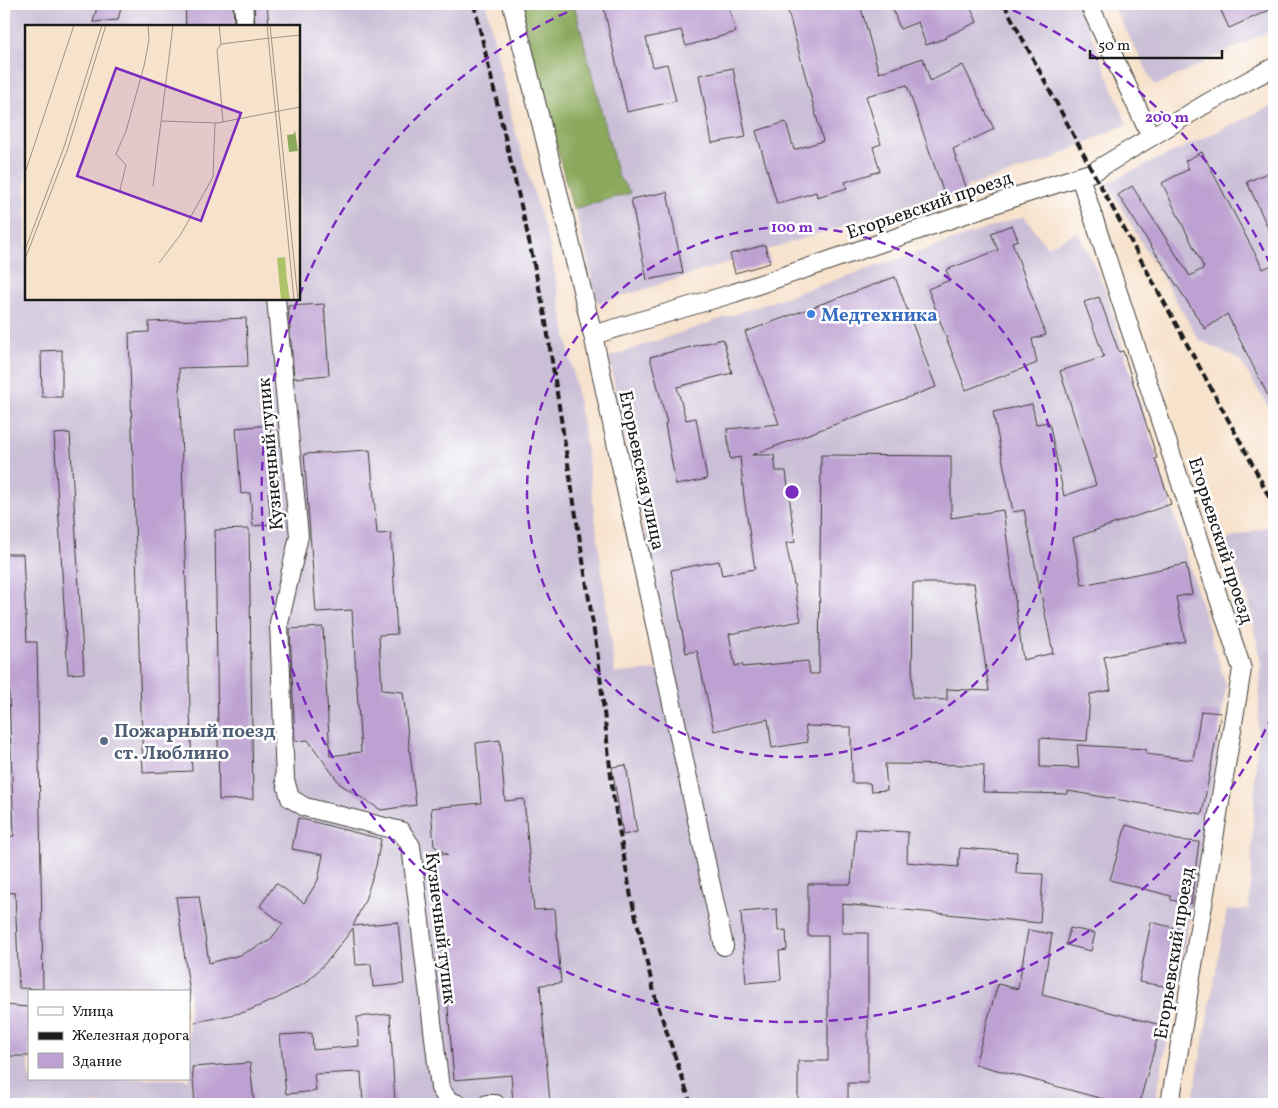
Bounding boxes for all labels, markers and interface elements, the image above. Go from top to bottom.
inset map [25,25,300,300]
scale bar [1090,28,1223,60]
text: 50 m [1098,36,1130,57]
text: 200 m [1145,108,1189,129]
street label: Егорьевский проезд [843,165,1016,247]
text: 100 m [771,218,814,239]
place label: Медтехника [821,303,938,329]
marker: Медтехника [805,308,817,320]
street label: Кузнечный тупик [251,376,291,531]
street label: Егорьевская улица [611,388,671,553]
street label: Егорьевский проезд [1181,454,1259,628]
centre of rings [783,483,801,501]
place label: Пожарный поезд ст. Люблино [114,719,276,767]
marker: Пожарный поезд ст. Люблино [98,735,110,747]
street label: Кузнечный тупик [418,851,462,1006]
street label: Егорьевский проезд [1149,865,1201,1041]
legend [28,990,190,1080]
text: Улица [72,1002,114,1023]
text: Железная дорога [72,1026,189,1047]
text: Здание [72,1052,122,1073]

